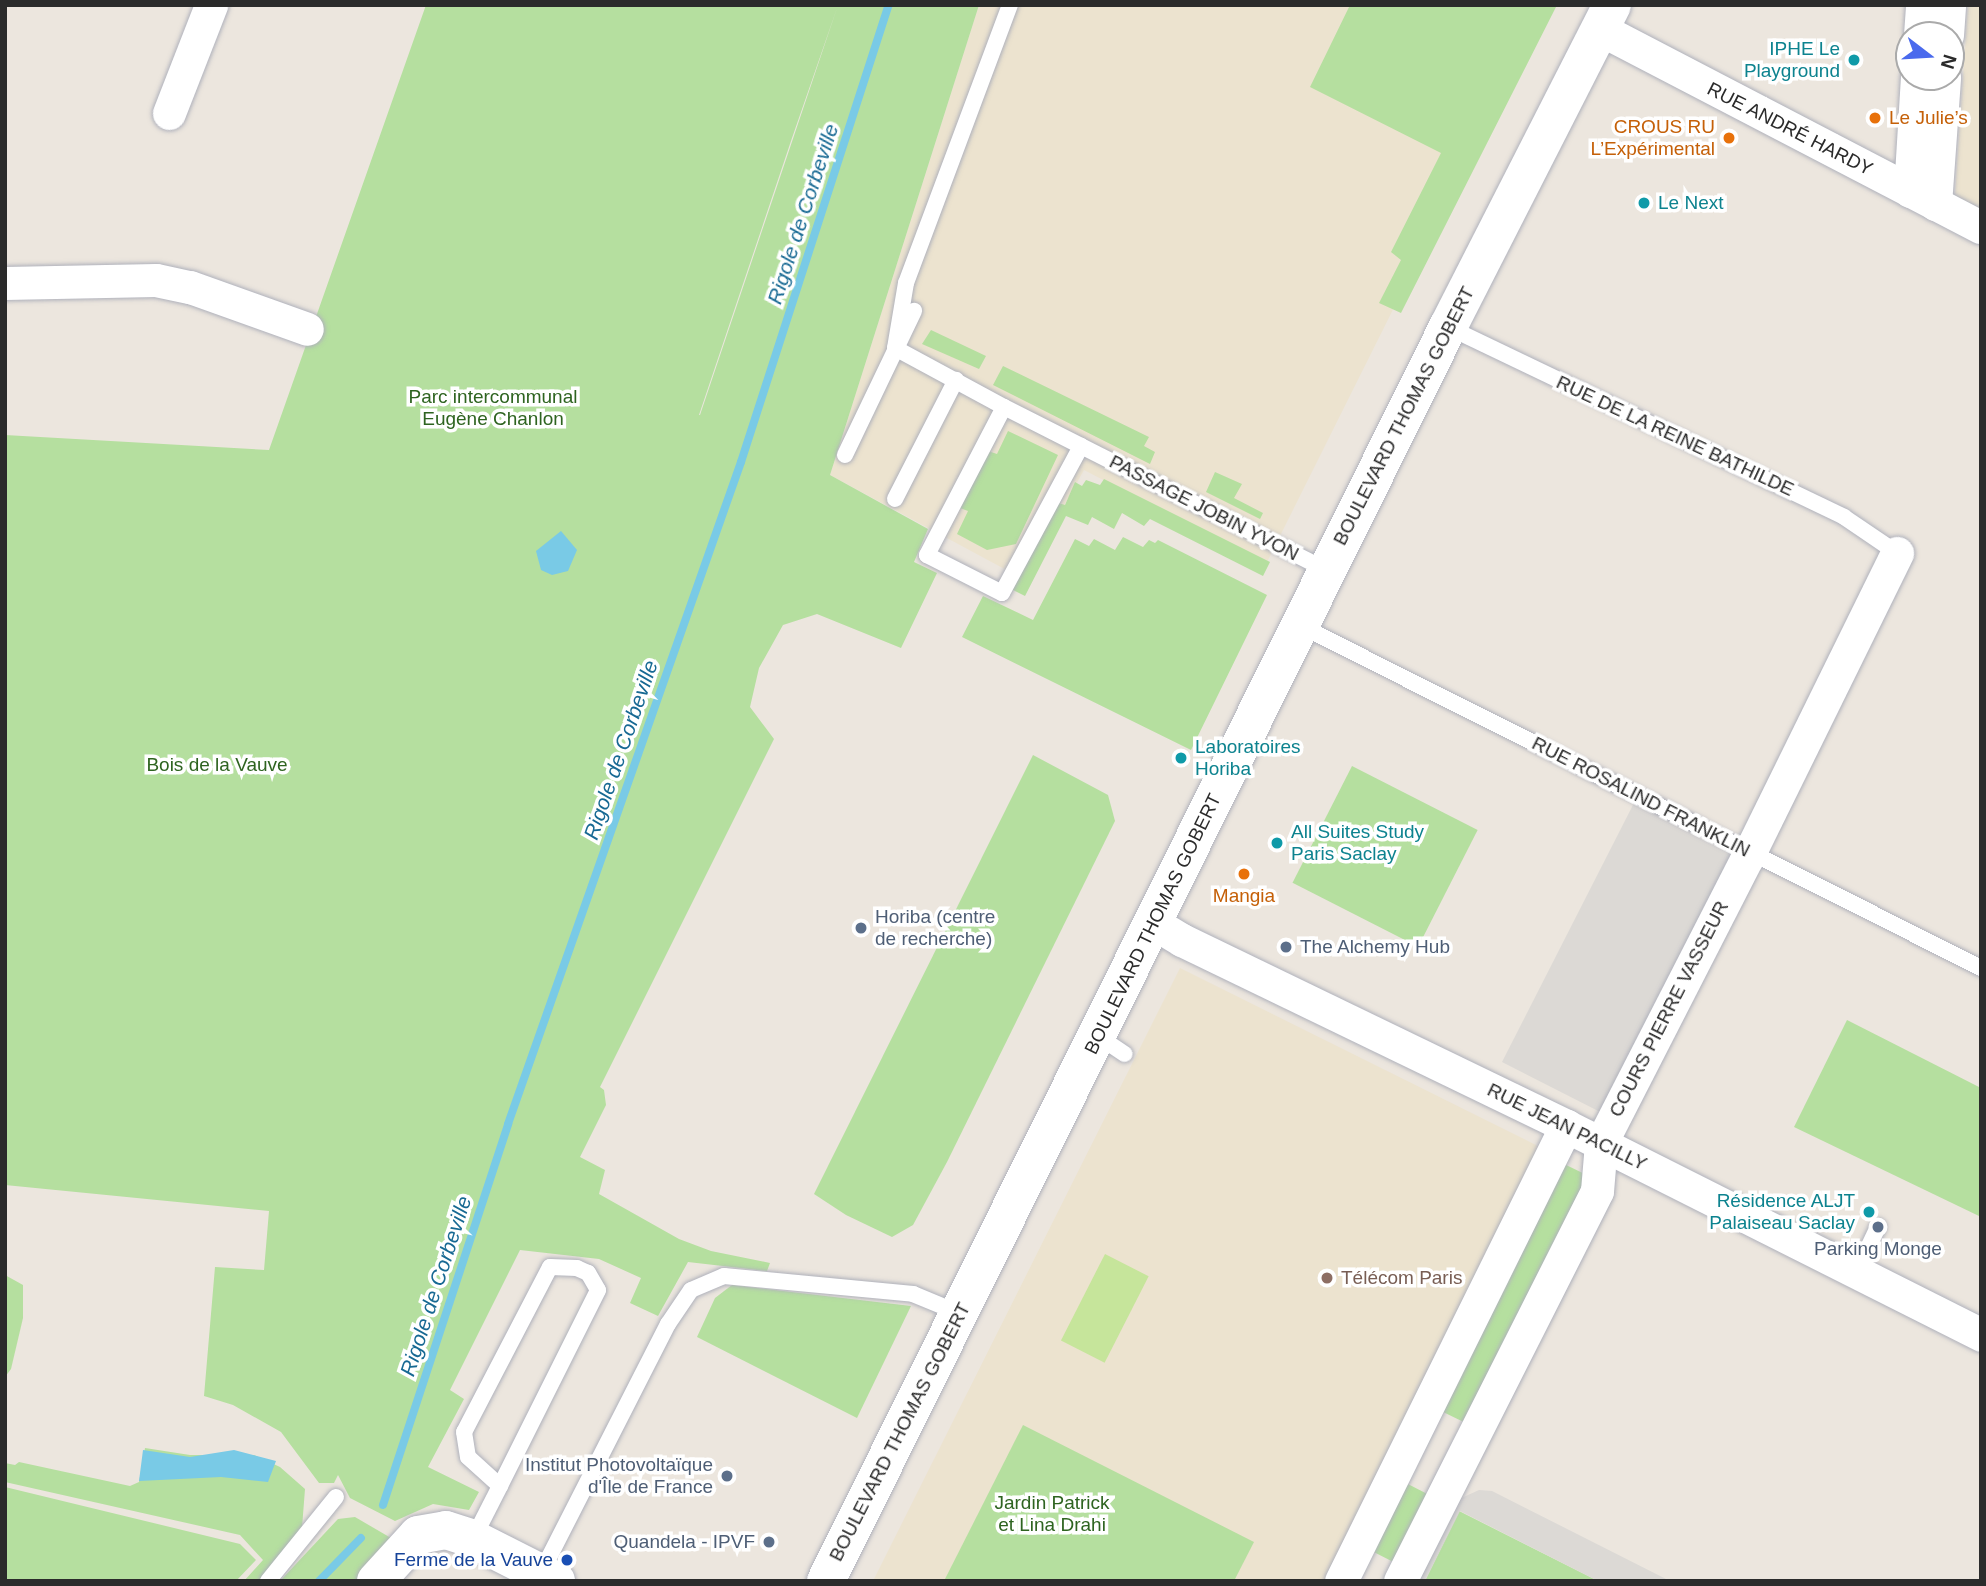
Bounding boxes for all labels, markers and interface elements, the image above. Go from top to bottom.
north arrow [1895,21,1965,91]
place label: IPHE Le Playground [1744,38,1840,82]
marker: IPHE Le Playground [1846,52,1862,68]
text: N [1937,52,1961,71]
street label: RUE ANDRÉ HARDY [1703,77,1877,181]
place label: Le Julie’s [1889,107,1968,129]
marker: Le Julie’s [1867,110,1883,126]
place label: CROUS RU L’Expérimental [1590,116,1715,160]
water label: Rigole de Corbeville [762,121,844,307]
marker: CROUS RU L’Expérimental [1721,130,1737,146]
place label: Le Next [1658,192,1723,214]
marker: Le Next [1636,195,1652,211]
street label: BOULEVARD THOMAS GOBERT [1329,283,1479,549]
street label: RUE DE LA REINE BATHILDE [1552,371,1798,501]
park label: Parc intercommunal Eugène Chanlon [409,386,577,430]
street label: PASSAGE JOBIN YVON [1105,450,1303,566]
water label: Rigole de Corbeville [578,657,664,843]
street label: RUE ROSALIND FRANKLIN [1528,732,1754,862]
place label: Laboratoires Horiba [1195,736,1301,780]
marker: Laboratoires Horiba [1173,750,1189,766]
park label: Bois de la Vauve [146,754,288,776]
street label: BOULEVARD THOMAS GOBERT [1080,790,1226,1058]
place label: All Suites Study Paris Saclay [1291,821,1424,865]
marker: All Suites Study Paris Saclay [1269,835,1285,851]
marker: Mangia [1236,866,1252,882]
place label: Mangia [1213,885,1275,907]
street label: COURS PIERRE VASSEUR [1605,897,1733,1121]
place label: Horiba (centre de recherche) [875,906,995,950]
marker: Horiba (centre de recherche) [853,920,869,936]
place label: The Alchemy Hub [1300,936,1451,958]
marker: The Alchemy Hub [1278,939,1294,955]
street label: RUE JEAN PACILLY [1484,1078,1650,1176]
place label: Résidence ALJT Palaiseau Saclay [1709,1190,1855,1234]
water label: Rigole de Corbeville [395,1193,477,1379]
marker: Résidence ALJT Palaiseau Saclay [1861,1204,1877,1220]
marker: Parking Monge [1870,1219,1886,1235]
place label: Parking Monge [1814,1238,1942,1260]
place label: Télécom Paris [1341,1267,1462,1289]
marker: Télécom Paris [1319,1270,1335,1286]
street label: BOULEVARD THOMAS GOBERT [825,1299,975,1565]
place label: Institut Photovoltaïque d'Île de France [525,1454,713,1498]
marker: Institut Photovoltaïque d'Île de France [719,1468,735,1484]
park label: Jardin Patrick et Lina Drahi [994,1492,1110,1536]
place label: Quandela - IPVF [613,1531,755,1553]
marker: Quandela - IPVF [761,1534,777,1550]
place label: Ferme de la Vauve [394,1549,553,1571]
marker: Ferme de la Vauve [559,1552,575,1568]

